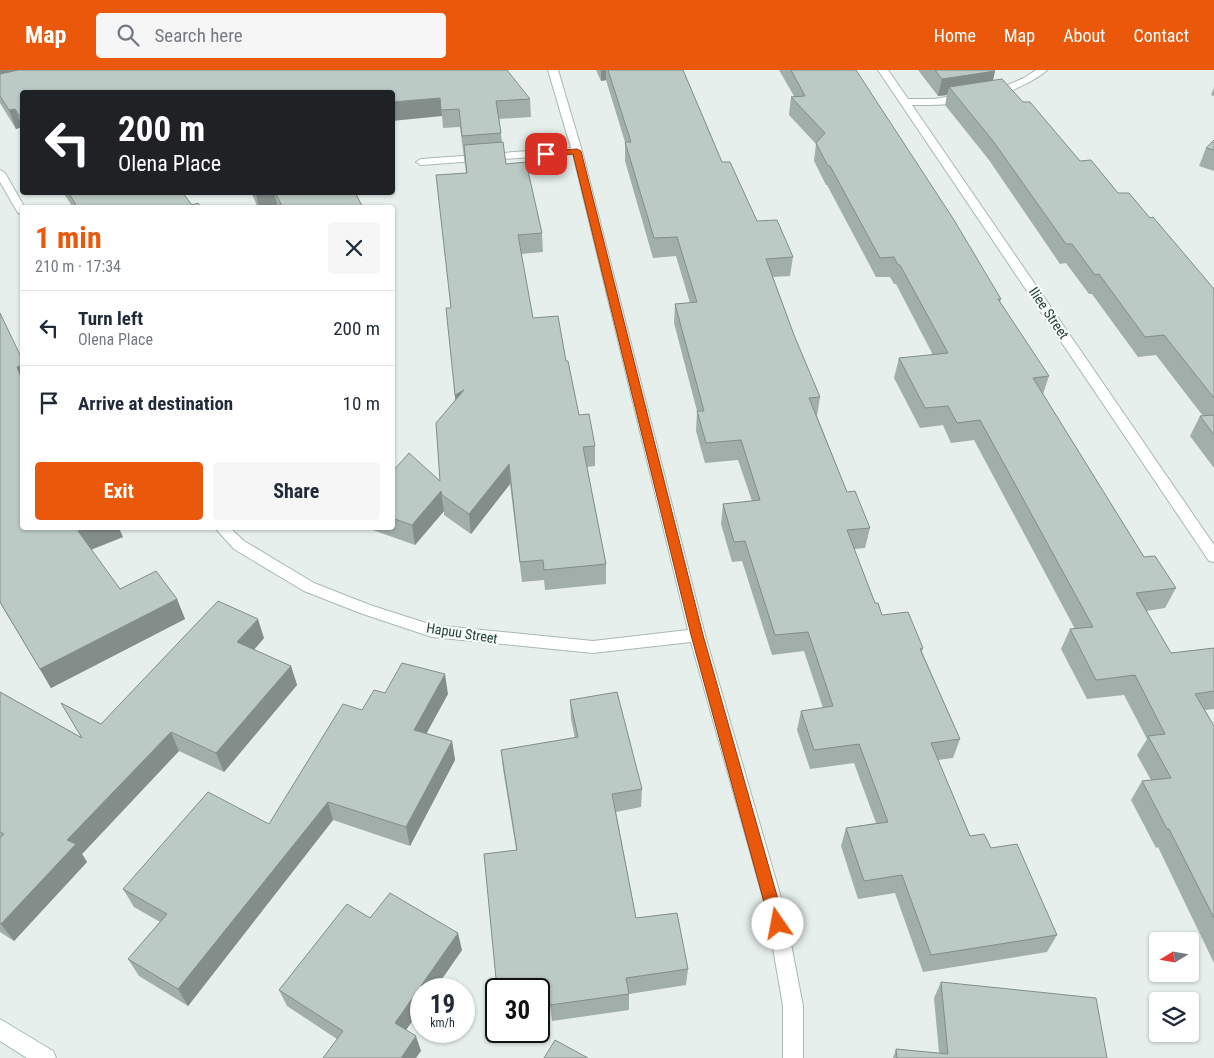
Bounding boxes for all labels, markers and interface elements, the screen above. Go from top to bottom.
search box [96,13,446,58]
text: Map [25,21,66,49]
icon: search [114,21,142,49]
text: Search here [154,24,243,47]
text: Home [934,25,976,46]
text: Map [1004,25,1035,46]
text: About [1063,25,1105,46]
text: Contact [1133,25,1189,46]
text: 200 m [118,109,205,150]
icon: left [35,110,100,175]
pin [525,133,567,175]
icon: arrive [532,140,560,168]
text: Olena Place [118,151,221,176]
text: 1 min [35,220,102,255]
button: close [328,222,380,274]
text: 210 m · 17:34 [35,257,121,276]
street label: Iliee Street [1026,284,1072,342]
text: Turn left [78,307,143,330]
icon: left [35,314,63,342]
text: 200 m [333,317,380,340]
text: Olena Place [78,330,153,349]
icon: arrive [35,389,63,417]
text: Arrive at destination [78,392,233,415]
text: 10 m [343,392,380,415]
button: Exit [35,462,203,520]
button: Share [213,462,380,520]
street label: Hapuu Street [425,619,499,647]
position arrow [751,897,803,949]
north arrow [1149,932,1199,982]
map controls [1149,932,1199,1042]
speed limit sign: 30 [485,978,550,1043]
text: 19 [430,990,455,1019]
button: layers [1149,992,1199,1042]
text: km/h [430,1016,455,1030]

